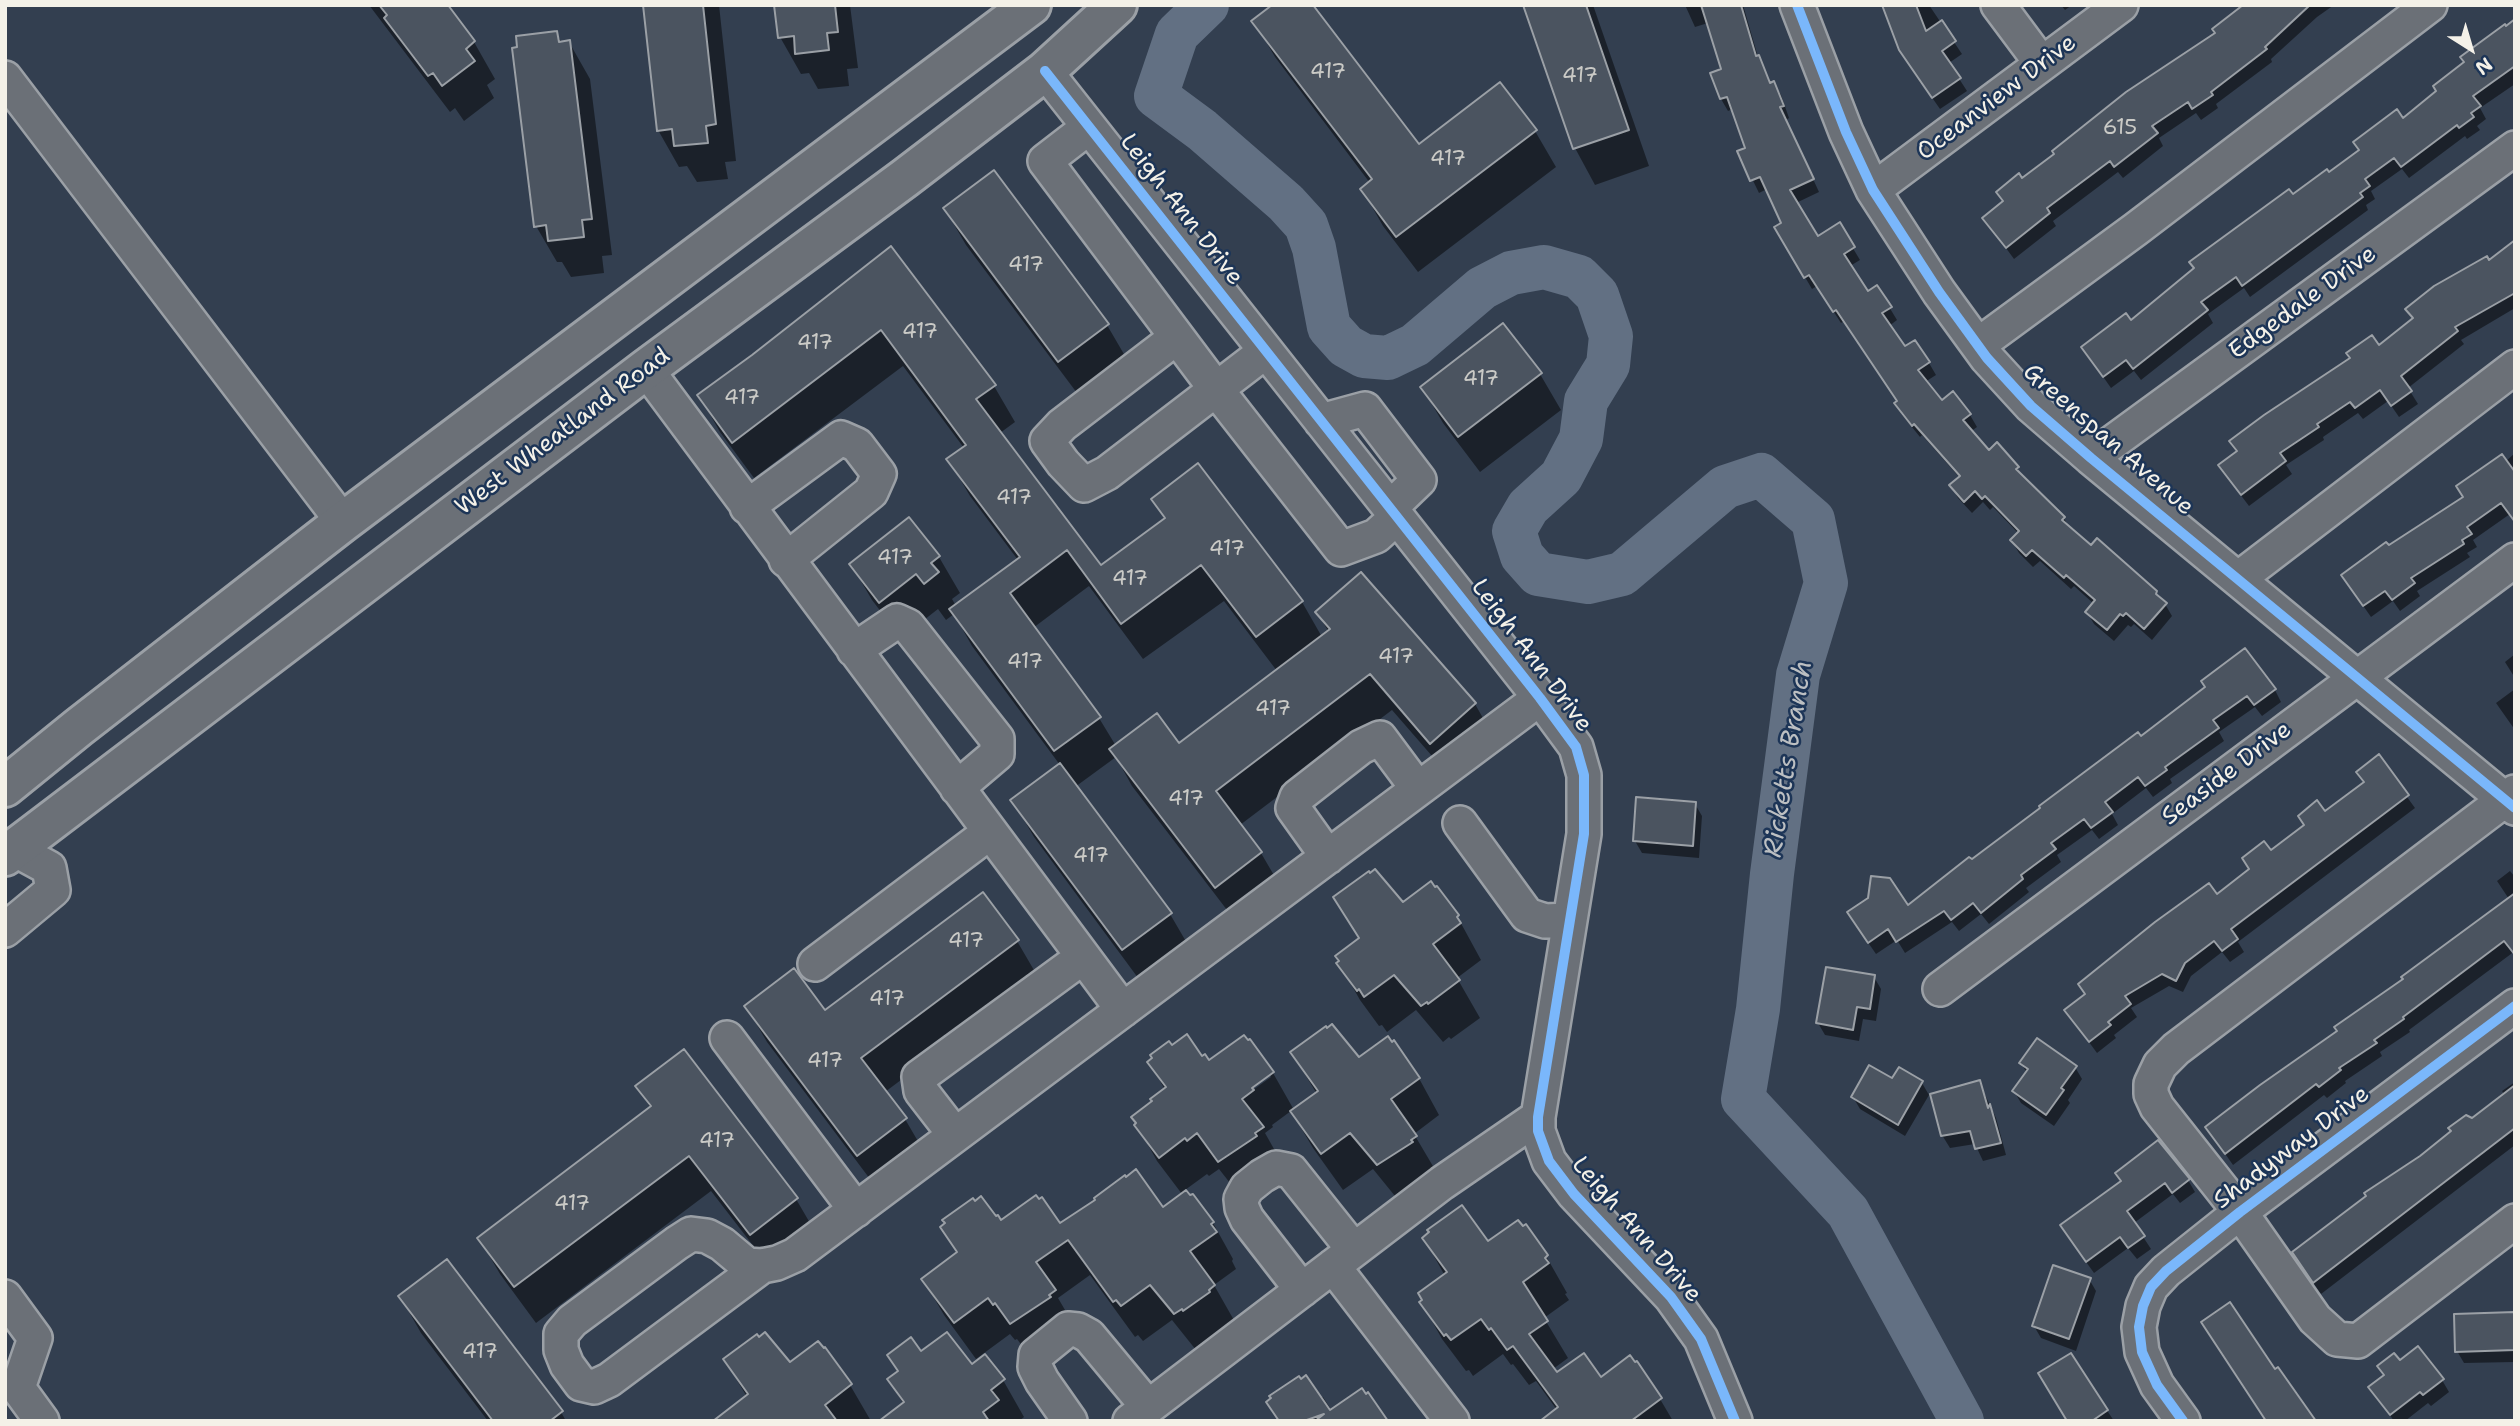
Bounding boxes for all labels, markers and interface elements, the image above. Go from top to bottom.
north arrow [2436,14,2506,84]
street label: Oceanview Drive [1912,29,2082,167]
text: N [2470,52,2497,81]
house number: 417 [1310,60,1346,86]
house number: 417 [1562,64,1598,90]
house number: 615 [2103,116,2137,142]
street label: Leigh Ann Drive [1113,129,1249,291]
house number: 417 [1430,147,1466,173]
street label: Edgedale Drive [2224,240,2382,366]
house number: 417 [1008,253,1044,279]
house number: 417 [902,320,938,346]
house number: 417 [797,331,833,357]
street label: West Wheatland Road [450,342,676,522]
street label: Greenspan Avenue [2017,358,2199,522]
house number: 417 [1463,367,1499,393]
house number: 417 [724,386,760,412]
house number: 417 [996,486,1032,512]
house number: 417 [1209,537,1245,563]
house number: 417 [877,546,913,572]
house number: 417 [1112,567,1148,593]
street label: Leigh Ann Drive [1464,574,1598,738]
house number: 417 [1378,645,1414,671]
house number: 417 [1007,650,1043,676]
water label: Ricketts Branch [1758,658,1820,860]
house number: 417 [1255,697,1291,723]
street label: Seaside Drive [2157,716,2297,832]
house number: 417 [1168,787,1204,813]
house number: 417 [1073,844,1109,870]
house number: 417 [948,929,984,955]
house number: 417 [869,987,905,1013]
house number: 417 [807,1049,843,1075]
street label: Shadyway Drive [2209,1080,2375,1216]
house number: 417 [699,1129,735,1155]
street label: Leigh Ann Drive [1565,1151,1707,1309]
house number: 417 [554,1192,590,1218]
house number: 417 [462,1340,498,1366]

